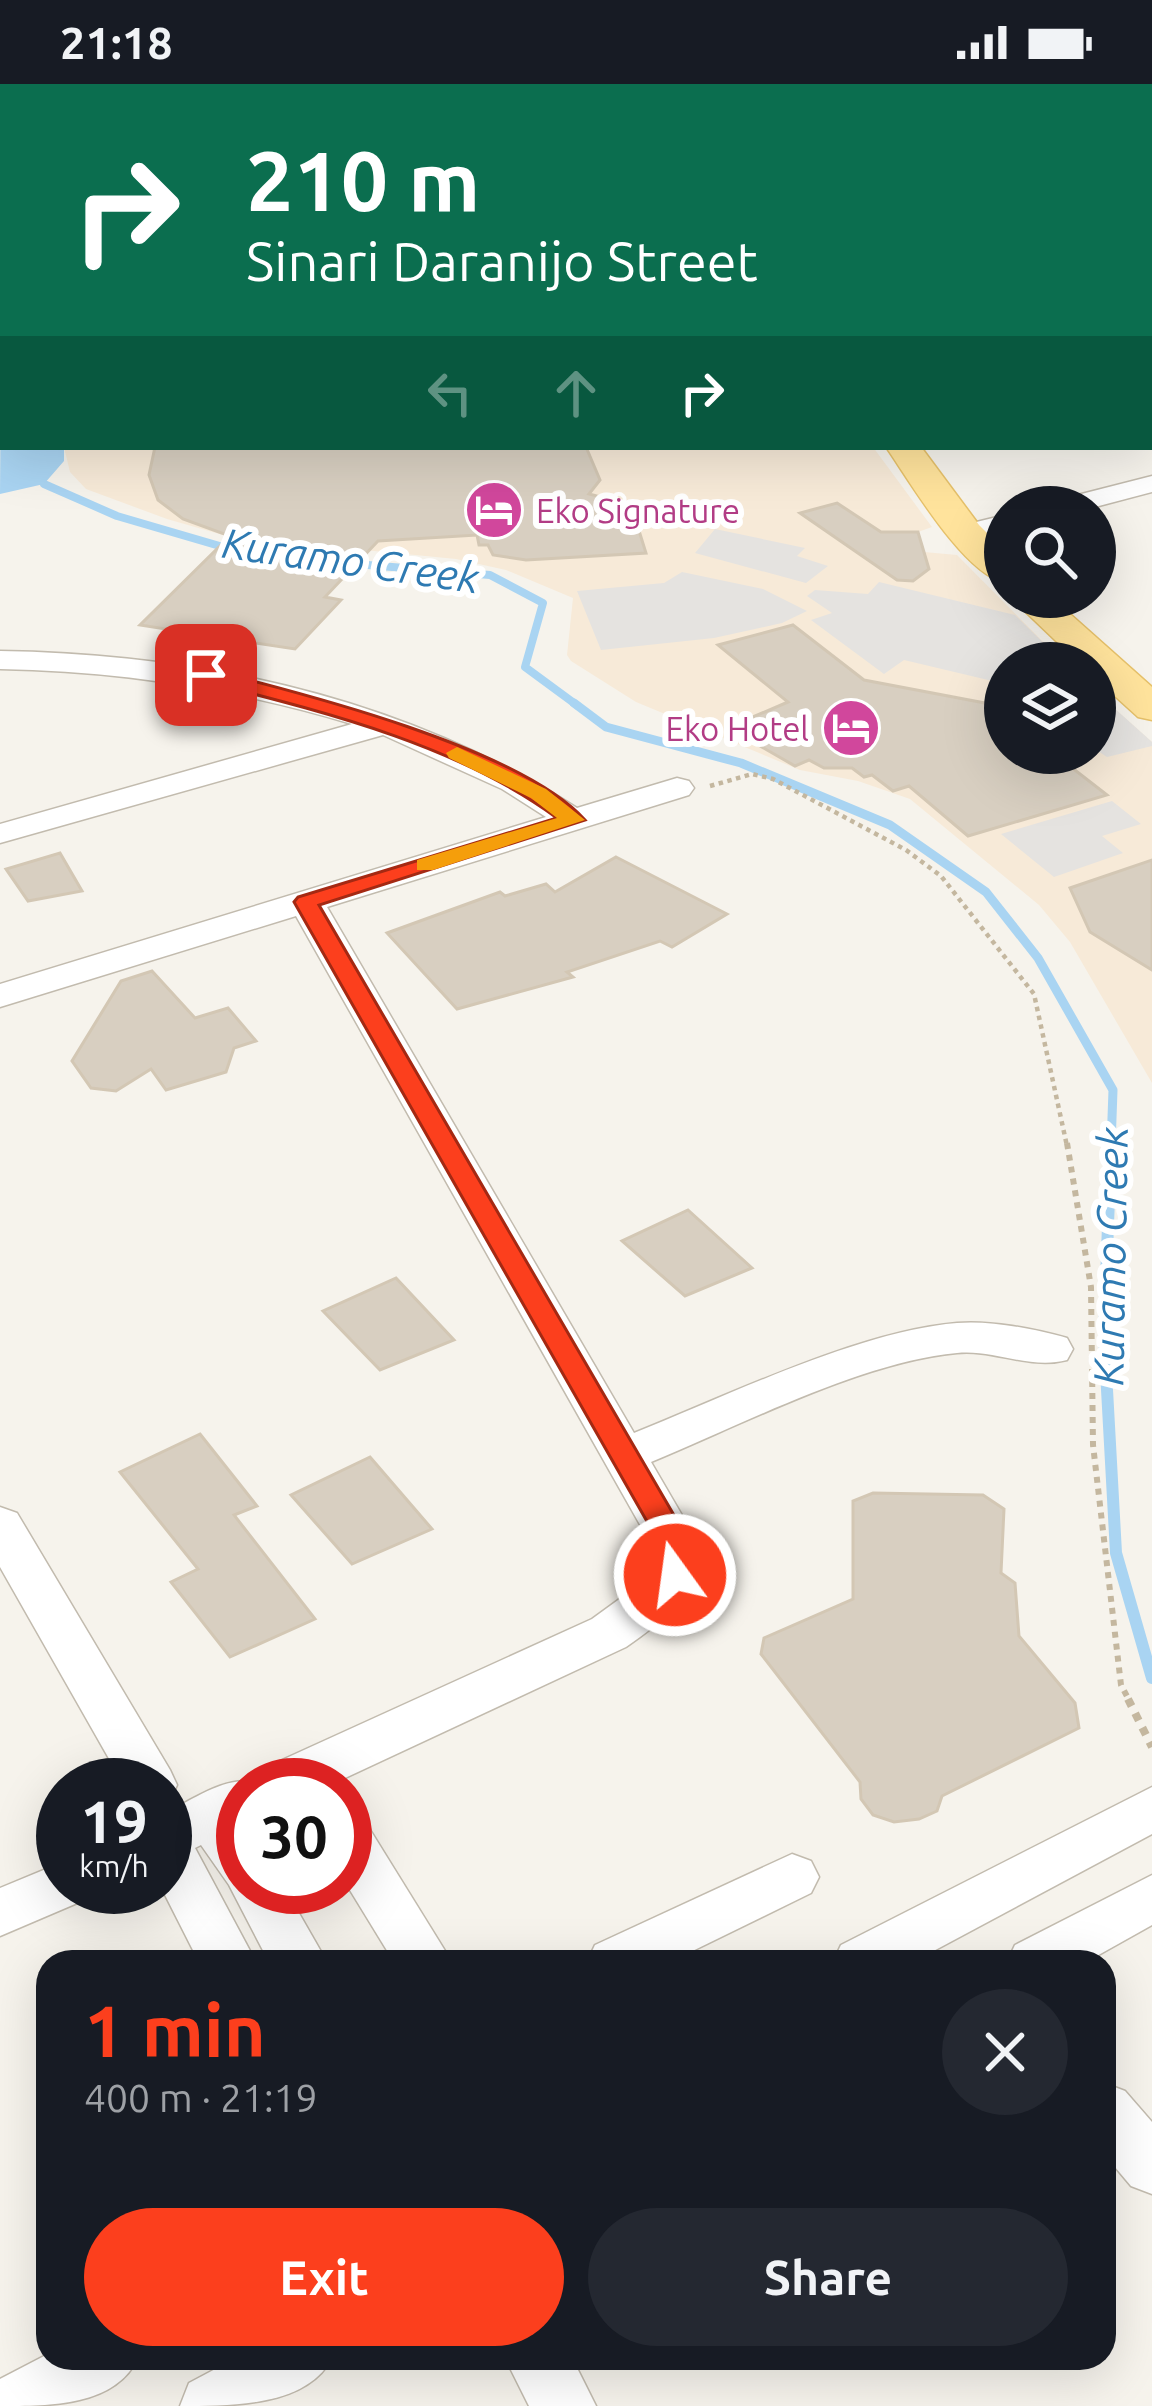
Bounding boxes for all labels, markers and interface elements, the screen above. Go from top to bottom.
text: 21:18 [60,17,173,68]
icon: right [48,132,204,288]
text: 210 m [246,133,480,227]
text: Sinari Daranijo Street [246,231,758,291]
icon: left [417,360,483,426]
icon: ahead [543,360,609,426]
icon: right [669,360,735,426]
hotel icon: Eko Signature [463,479,525,541]
map controls [984,486,1116,774]
button: search [984,486,1116,618]
place label: Eko Signature [536,492,740,529]
water label: Kuramo Creek [219,519,483,601]
pin [155,624,257,726]
icon: arrive [173,642,239,708]
button: layers [984,642,1116,774]
hotel icon: Eko Hotel [820,697,882,759]
place label: Eko Hotel [666,710,809,747]
water label: Kuramo Creek [1084,1126,1136,1386]
position arrow [612,1512,738,1638]
speed limit sign: 30 [216,1758,372,1914]
text: 19 [80,1787,148,1854]
text: km/h [79,1849,149,1883]
button: close [942,1989,1068,2115]
text: 1 min [84,1990,266,2071]
text: 400 m · 21:19 [84,2076,318,2119]
button: Exit [84,2208,564,2346]
button: Share [588,2208,1068,2346]

